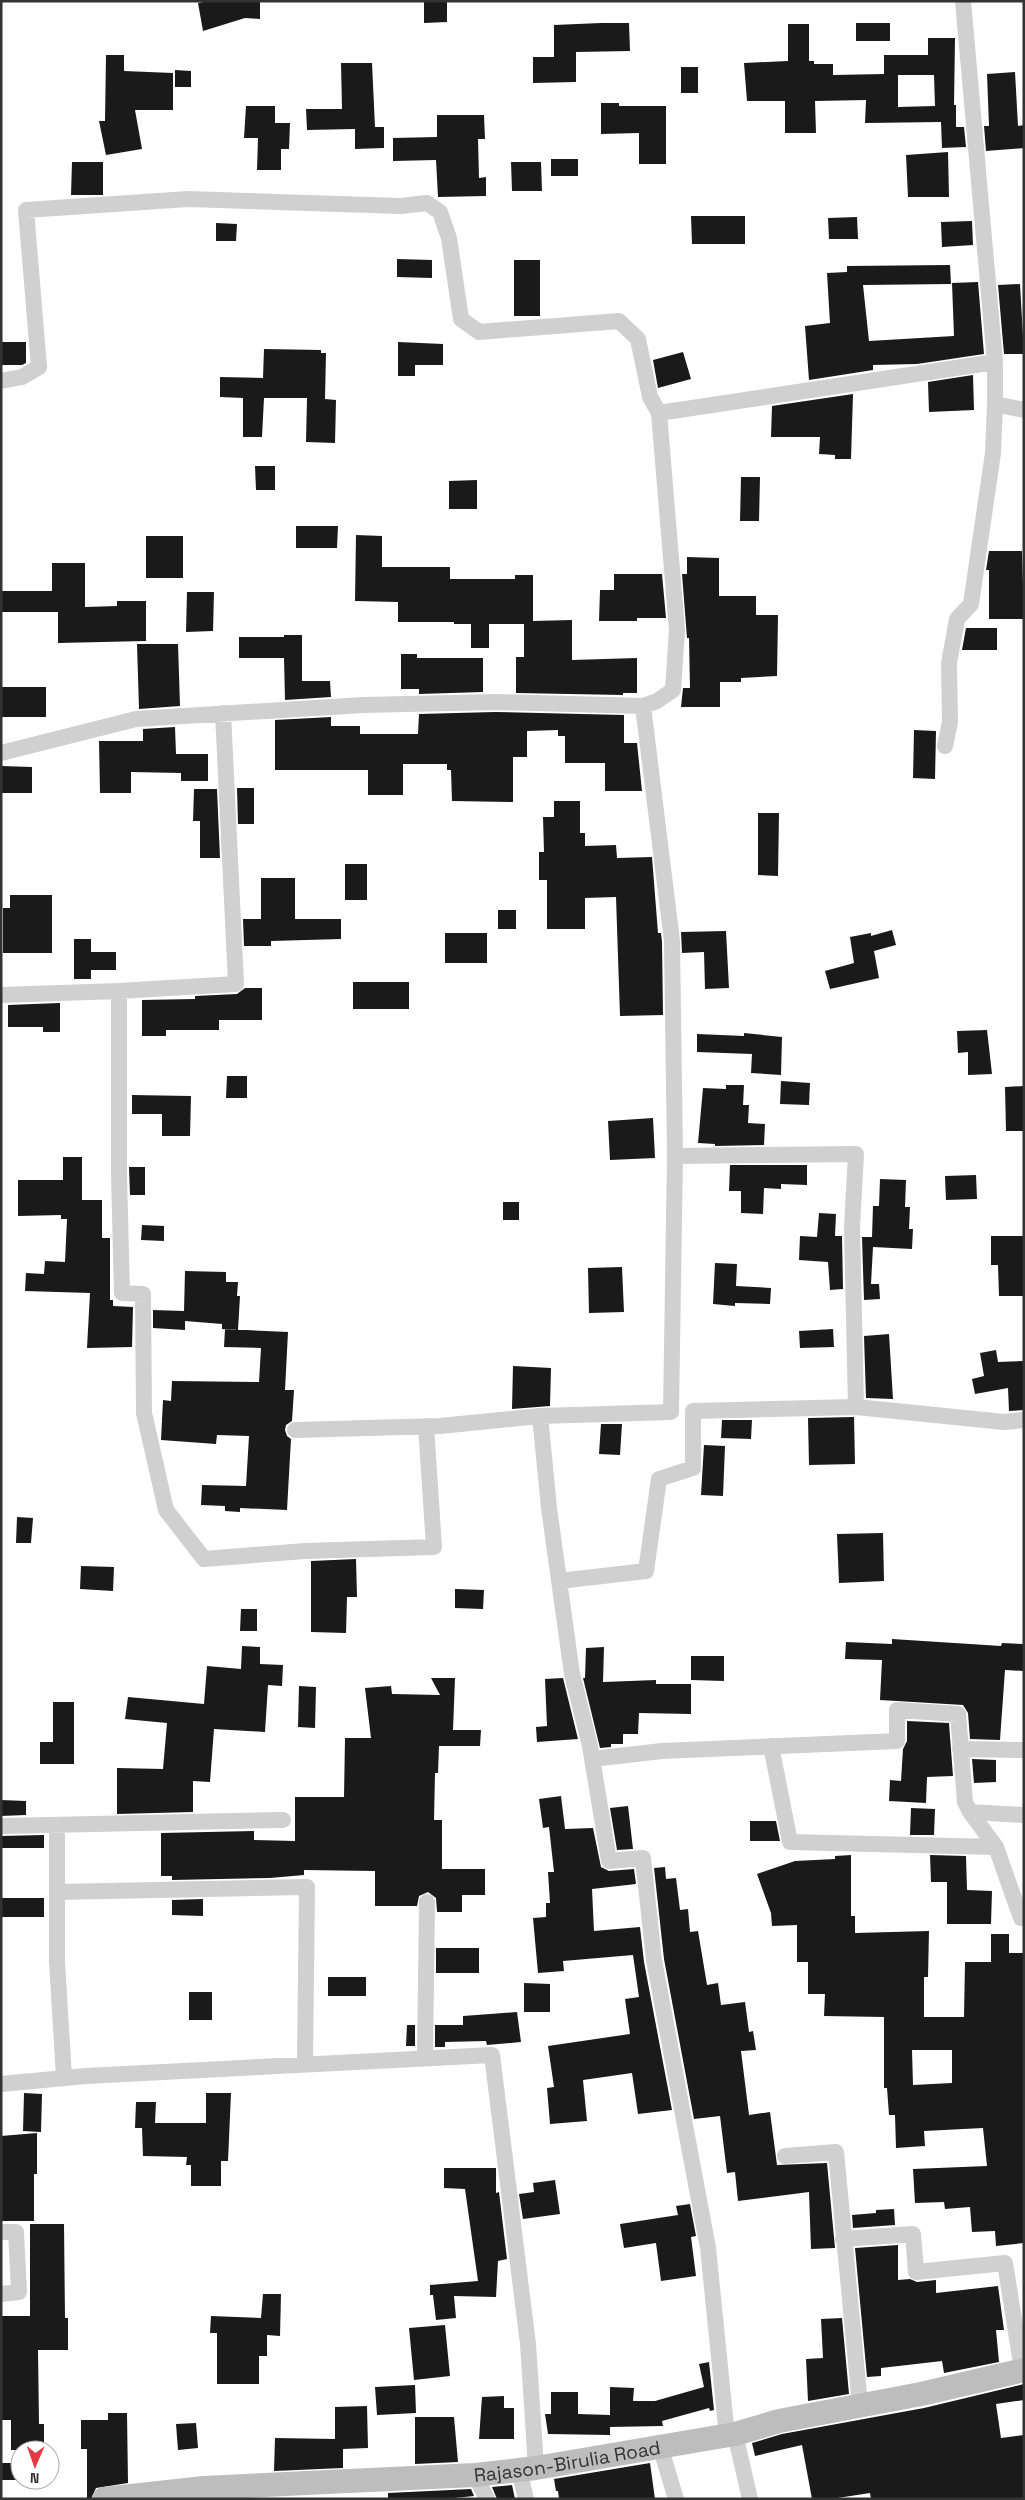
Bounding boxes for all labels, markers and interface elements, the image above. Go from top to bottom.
street label: Rajason-Birulia Road [472,2434,662,2488]
north arrow [10,2440,60,2490]
text: N [30,2469,40,2487]

